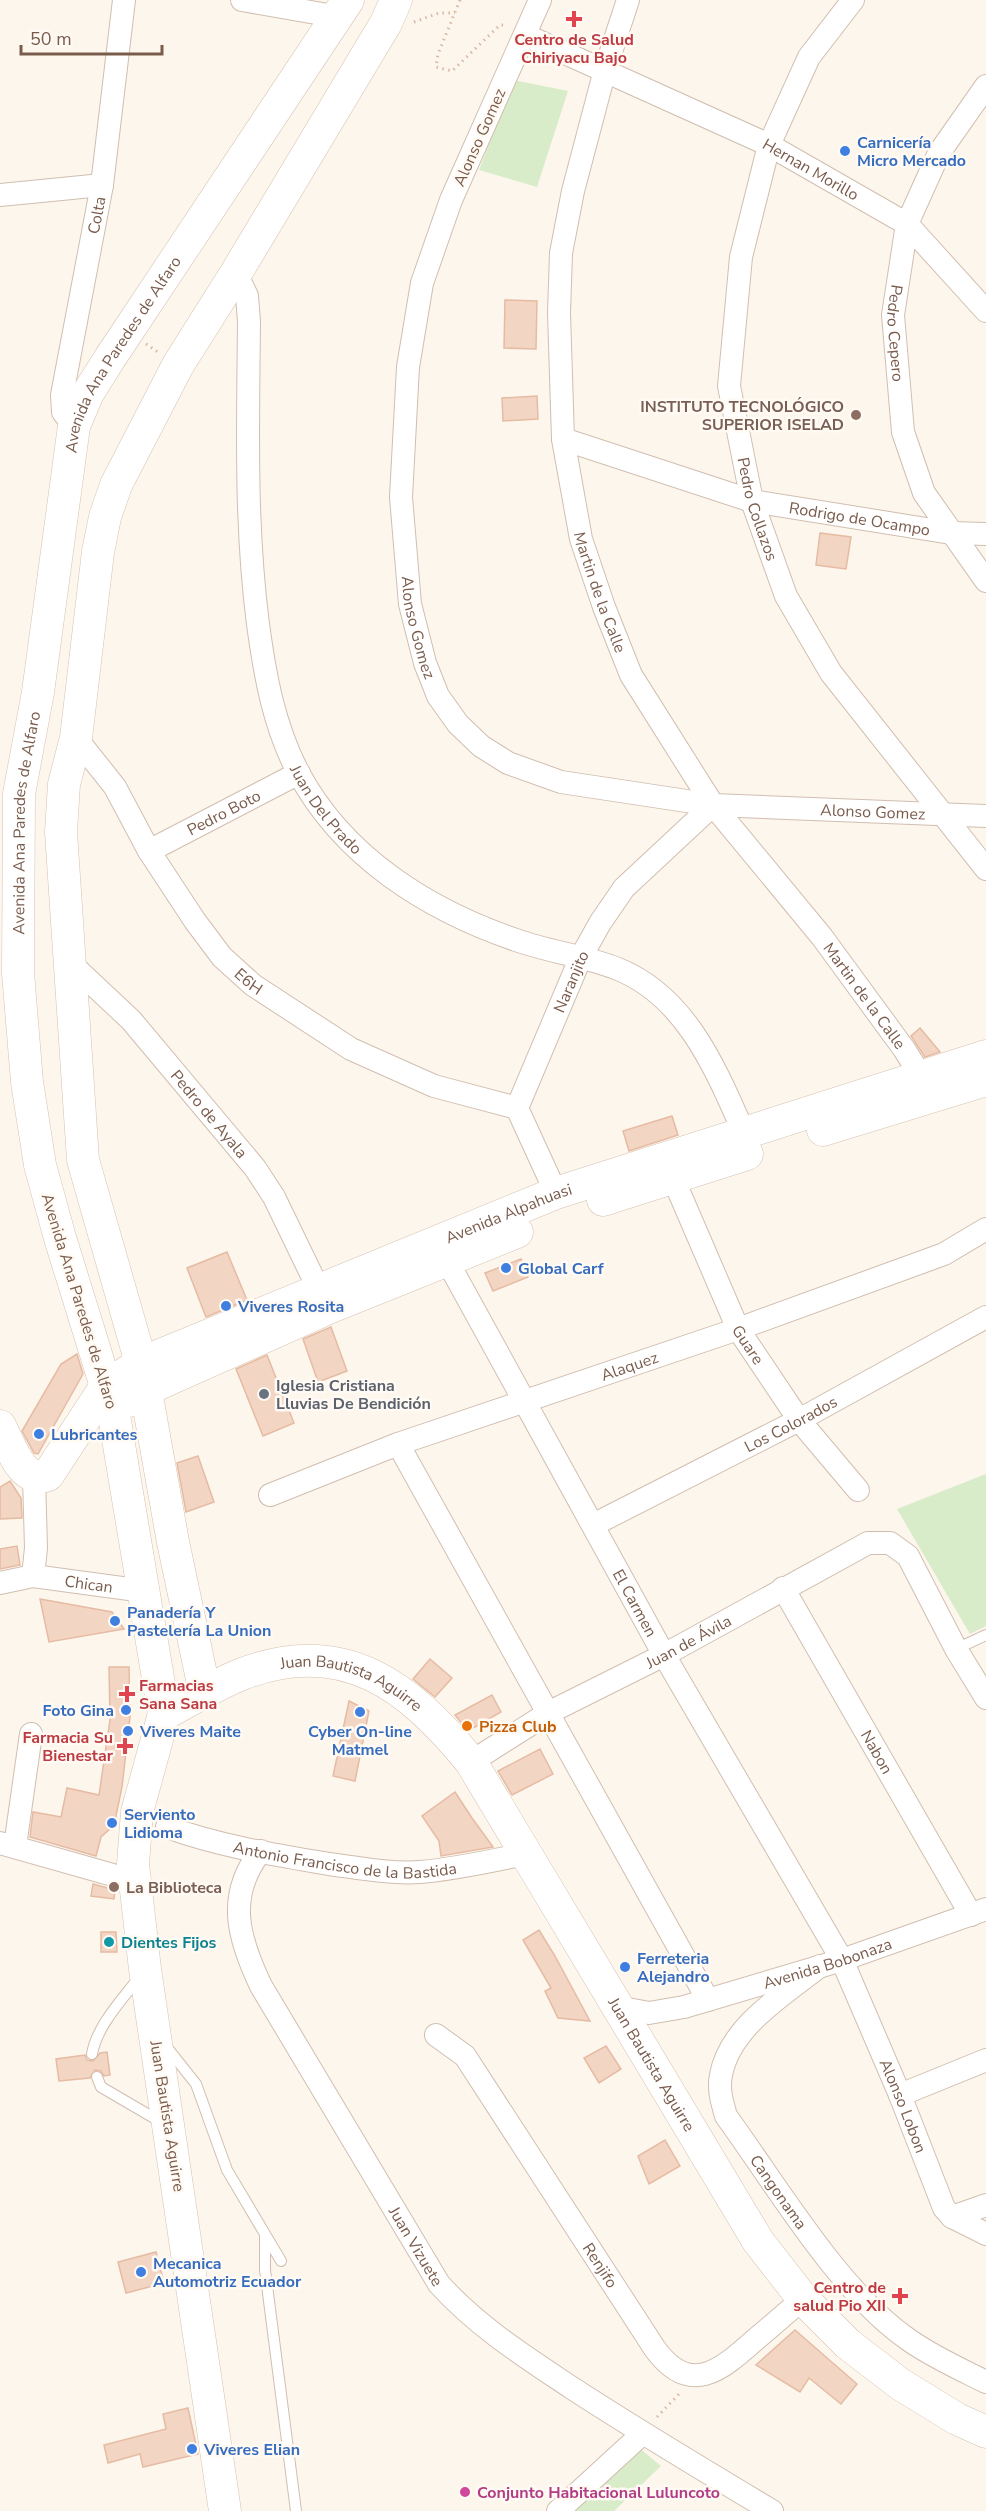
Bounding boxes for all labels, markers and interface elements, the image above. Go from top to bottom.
marker: Centro de Salud Chiriyacu Bajo [565,10,583,28]
scale bar [21,18,162,56]
text: 50 m [30,27,72,51]
place label: Centro de Salud Chiriyacu Bajo [514,29,634,69]
street label: Alonso Gomez [448,85,511,190]
place label: Carnicería Micro Mercado [857,132,966,172]
street label: Hernan Morillo [758,134,863,206]
marker: Carnicería Micro Mercado [838,144,852,158]
street label: Colta [83,195,112,236]
street label: Avenida Ana Paredes de Alfaro [60,252,187,454]
street label: Pedro Cepero [881,283,909,383]
place label: INSTITUTO TECNOLÓGICO SUPERIOR ISELAD [640,396,844,436]
marker: INSTITUTO TECNOLÓGICO SUPERIOR ISELAD [849,408,863,422]
street label: Pedro Collazos [731,455,783,564]
street label: Rodrigo de Ocampo [787,497,932,542]
street label: Martin de la Calle [568,530,631,656]
street label: Alonso Gomez [396,575,440,682]
street label: Avenida Ana Paredes de Alfaro [8,710,46,935]
street label: Juan Del Prado [284,761,367,860]
street label: Pedro Boto [183,785,265,841]
street label: Alonso Gomez [820,799,926,826]
street label: Martin de la Calle [818,938,910,1054]
street label: Naranjito [549,947,595,1016]
street label: E6H [229,963,267,1000]
street label: Pedro de Ayala [165,1065,252,1163]
street label: Avenida Alpahuasi [442,1179,575,1249]
street label: Avenida Ana Paredes de Alfaro [36,1191,122,1412]
place label: Global Carf [518,1258,605,1280]
marker: Global Carf [499,1261,513,1275]
place label: Viveres Rosita [237,1296,344,1318]
marker: Viveres Rosita [219,1299,233,1313]
street label: Guare [726,1321,769,1369]
street label: Alaquez [598,1347,661,1387]
place label: Iglesia Cristiana Lluvias De Bendición [276,1375,431,1415]
marker: Iglesia Cristiana Lluvias De Bendición [257,1387,271,1401]
street label: Los Colorados [741,1391,841,1458]
place label: Lubricantes [51,1424,137,1446]
marker: Lubricantes [32,1427,46,1441]
street label: El Carmen [607,1565,662,1641]
street label: Chican [63,1570,114,1599]
place label: Panadería Y Pastelería La Union [127,1602,271,1642]
street label: Juan de Ávila [642,1610,736,1675]
marker: Panadería Y Pastelería La Union [108,1614,122,1628]
street label: Juan Bautista Aguirre [277,1651,427,1717]
place label: Farmacias Sana Sana [139,1675,217,1715]
marker: Farmacias Sana Sana [120,1687,134,1701]
place label: Foto Gina [43,1700,114,1722]
marker: Foto Gina [119,1703,133,1717]
marker: Cyber On-line Matmel [353,1705,367,1719]
place label: Pizza Club [479,1716,557,1738]
marker: Pizza Club [460,1719,474,1733]
place label: Viveres Maite [139,1721,241,1743]
place label: Cyber On-line Matmel [308,1721,412,1761]
marker: Viveres Maite [121,1724,135,1738]
street label: Nabon [855,1726,898,1778]
place label: Farmacia Su Bienestar [22,1727,114,1767]
marker: Farmacia Su Bienestar [118,1739,132,1753]
place label: Serviento Lidioma [124,1804,195,1844]
marker: Serviento Lidioma [105,1816,119,1830]
street label: Antonio Francisco de la Bastida [231,1836,458,1884]
place label: La Biblioteca [126,1877,222,1899]
marker: La Biblioteca [107,1880,121,1894]
place label: Dientes Fijos [121,1932,217,1954]
street label: Avenida Bobonaza [761,1933,895,1995]
marker: Dientes Fijos [102,1935,116,1949]
place label: Ferreteria Alejandro [637,1948,710,1988]
marker: Ferreteria Alejandro [618,1960,632,1974]
street label: Juan Bautista Aguirre [602,1993,700,2136]
street label: Juan Bautista Aguirre [144,2038,190,2193]
street label: Alonso Lobon [874,2056,932,2156]
street label: Cangonama [744,2151,812,2234]
street label: Juan Vizuete [383,2202,448,2291]
street label: Renjifo [577,2239,623,2293]
place label: Mecanica Automotriz Ecuador [153,2253,302,2293]
marker: Mecanica Automotriz Ecuador [134,2265,148,2279]
place label: Centro de salud Pio XII [793,2277,886,2317]
marker: Centro de salud Pio XII [891,2287,909,2305]
place label: Viveres Elian [203,2439,300,2461]
marker: Viveres Elian [185,2442,199,2456]
place label: Conjunto Habitacional Luluncoto [477,2482,720,2504]
marker: Conjunto Habitacional Luluncoto [458,2485,472,2499]

